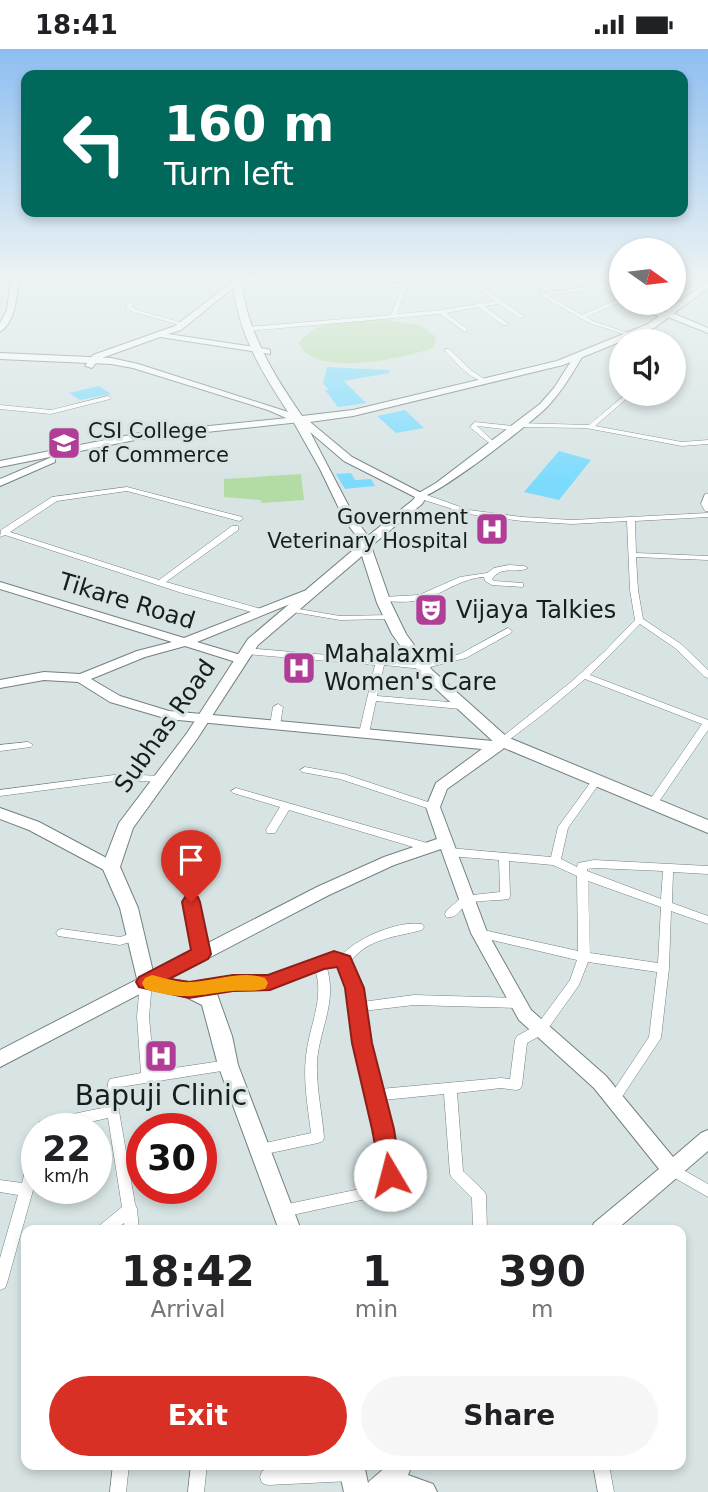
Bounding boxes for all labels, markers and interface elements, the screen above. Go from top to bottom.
text: 18:41 [35,10,118,40]
text: 160 m [164,96,334,153]
icon: left [49,98,140,189]
text: Turn left [164,155,294,193]
north arrow [609,238,686,315]
map controls [609,238,686,406]
button: sound [609,329,686,406]
place label: CSI College of Commerce [88,419,229,467]
school or university icon: CSI College of Commerce [45,424,83,462]
place label: Government Veterinary Hospital [267,505,468,553]
hospital icon: Government Veterinary Hospital [473,510,511,548]
street label: Tikare Road [55,567,198,635]
theatre icon: Vijaya Talkies [412,591,450,629]
place label: Vijaya Talkies [456,596,616,624]
place label: Mahalaxmi Women's Care [324,640,497,696]
hospital icon: Mahalaxmi Women's Care [280,649,318,687]
street label: Subhas Road [109,654,221,798]
pin [161,830,221,902]
icon: arrive [172,841,210,879]
hospital icon: Bapuji Clinic [142,1037,180,1075]
place label: Bapuji Clinic [75,1079,247,1112]
speed limit sign: 30 [126,1113,217,1204]
text: 22 [42,1129,91,1169]
position arrow [353,1138,427,1212]
text: km/h [44,1165,89,1186]
text: 18:42 [121,1247,255,1296]
text: 1 [362,1247,391,1296]
text: 390 [498,1247,586,1296]
text: Arrival [151,1296,225,1322]
text: min [355,1296,398,1322]
text: m [531,1296,553,1322]
button: Exit [49,1376,347,1456]
button: Share [361,1376,658,1456]

